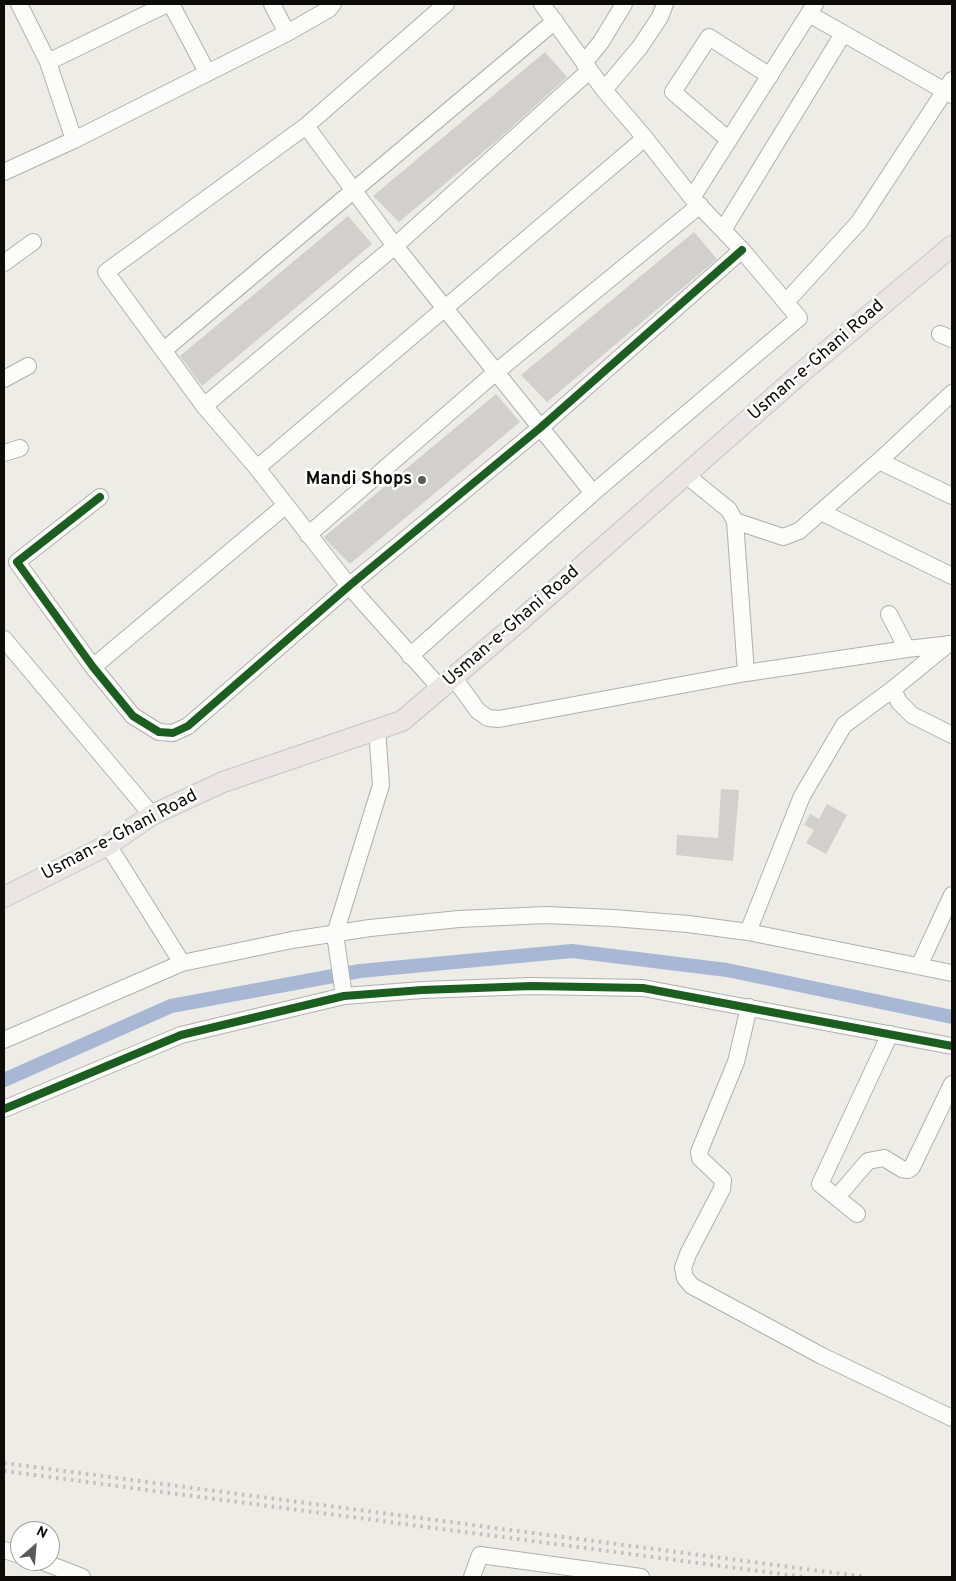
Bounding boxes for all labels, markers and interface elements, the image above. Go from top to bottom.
street label: Usman-e-Ghani Road [745,296,889,426]
place label: Mandi Shops [306,469,412,491]
marker: Mandi Shops [416,474,428,486]
street label: Usman-e-Ghani Road [440,562,584,692]
street label: Usman-e-Ghani Road [39,786,201,886]
north arrow [10,1521,60,1571]
text: N [33,1523,50,1543]

